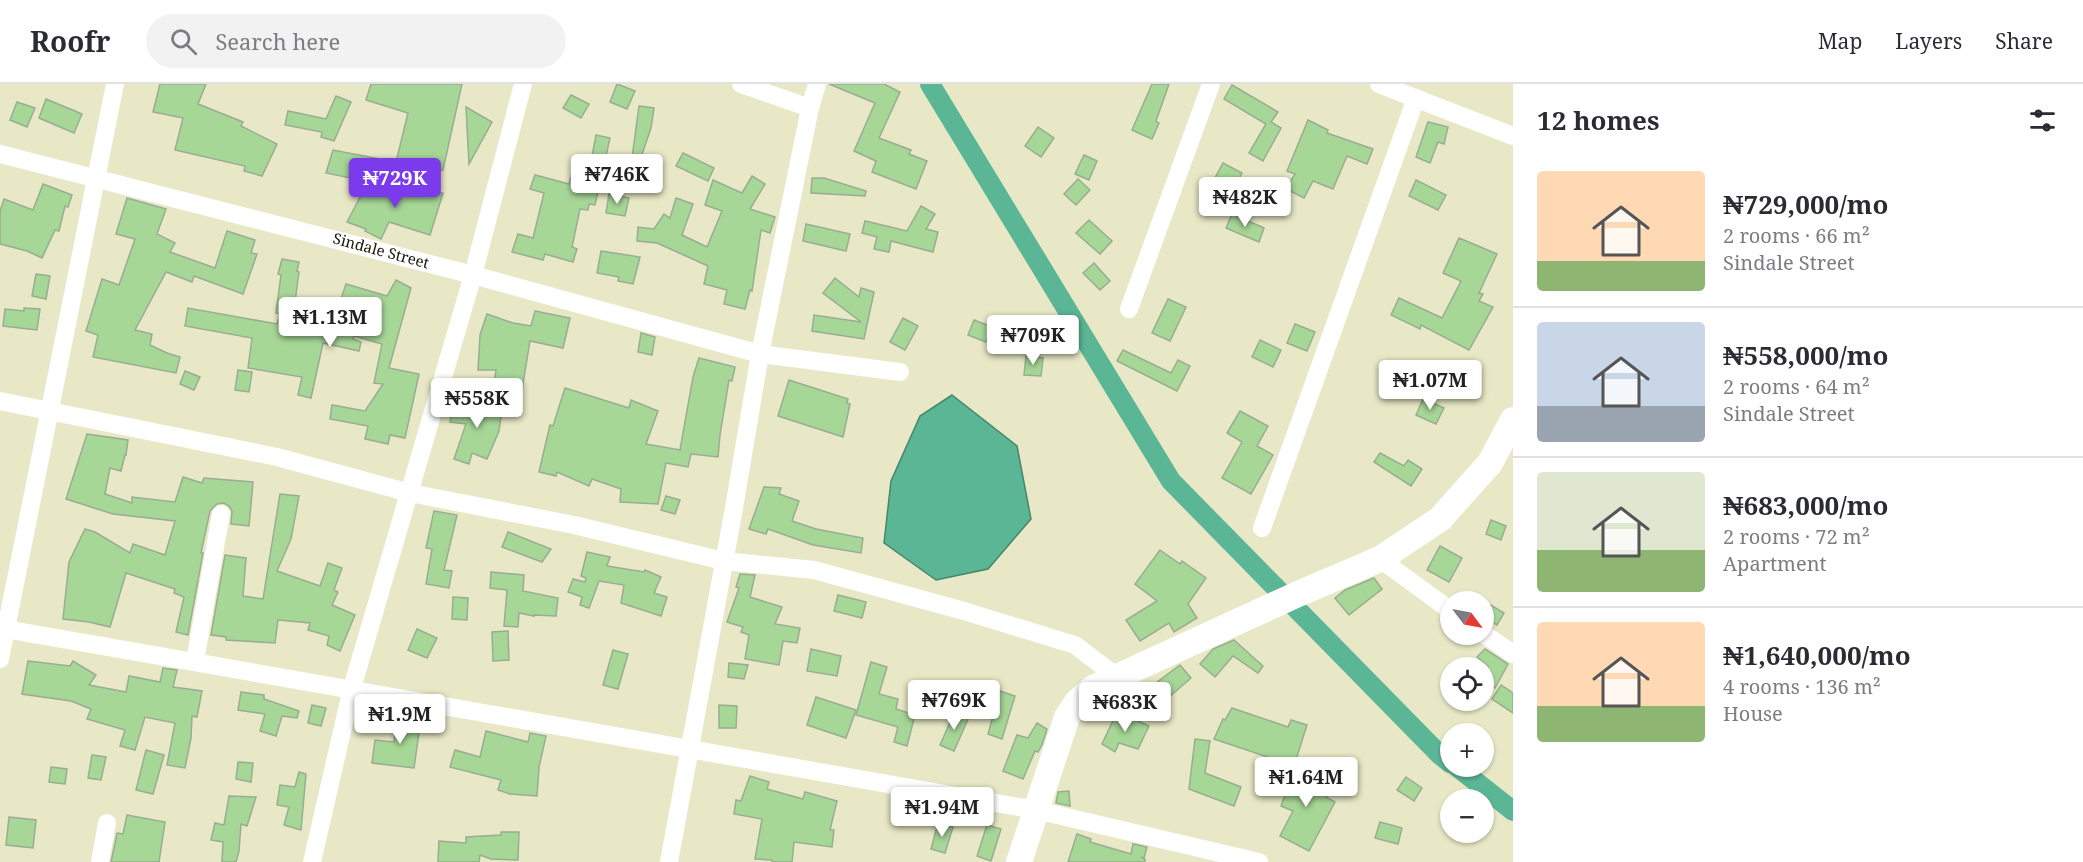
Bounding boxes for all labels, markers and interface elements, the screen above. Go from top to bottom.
search box [146,14,566,68]
text: Roofr [30,22,110,60]
icon: search [167,25,200,58]
text: Search here [215,26,340,56]
text: Map [1818,27,1862,55]
text: Layers [1895,27,1962,55]
text: Share [1995,27,2053,55]
text: 12 homes [1537,102,1659,138]
icon: filters [2026,104,2059,137]
pin: ₦746K [575,154,659,205]
pin: ₦729K [353,158,437,209]
text: ₦746K [585,160,649,187]
text: ₦729K [363,164,427,191]
pin: ₦482K [1203,177,1287,228]
text: ₦482K [1213,183,1277,210]
text: ₦729,000/mo [1723,186,1888,222]
icon: home [1585,195,1657,267]
text: 2 rooms · 66 m² [1723,222,1870,249]
street label: Sindale Street [331,228,432,272]
text: Sindale Street [1723,249,1855,276]
pin: ₦1.13M [281,297,379,348]
text: ₦1.13M [293,303,367,330]
pin: ₦709K [991,315,1075,366]
text: ₦709K [1001,321,1065,348]
text: ₦558,000/mo [1723,337,1888,373]
icon: home [1585,346,1657,418]
pin: ₦1.07M [1381,360,1479,411]
text: ₦1.07M [1393,366,1467,393]
text: 2 rooms · 64 m² [1723,373,1870,400]
pin: ₦558K [435,378,519,429]
text: ₦558K [445,384,509,411]
text: Sindale Street [1723,400,1855,427]
text: ₦683,000/mo [1723,487,1888,523]
icon: home [1585,496,1657,568]
text: 2 rooms · 72 m² [1723,523,1870,550]
text: Apartment [1723,550,1827,577]
north arrow [1440,591,1494,645]
map controls [1440,591,1494,843]
text: ₦1,640,000/mo [1723,637,1911,673]
icon: home [1585,646,1657,718]
button: locate [1440,657,1494,711]
text: 4 rooms · 136 m² [1723,673,1881,700]
pin: ₦769K [912,680,996,731]
pin: ₦683K [1083,682,1167,733]
text: ₦769K [922,686,986,713]
text: ₦683K [1093,688,1157,715]
pin: ₦1.9M [358,694,442,745]
text: ₦1.9M [368,700,432,727]
text: House [1723,700,1783,727]
button: + [1440,723,1494,777]
pin: ₦1.64M [1257,757,1355,808]
text: ₦1.64M [1269,763,1343,790]
pin: ₦1.94M [893,787,991,838]
button: − [1440,789,1494,843]
text: ₦1.94M [905,793,979,820]

